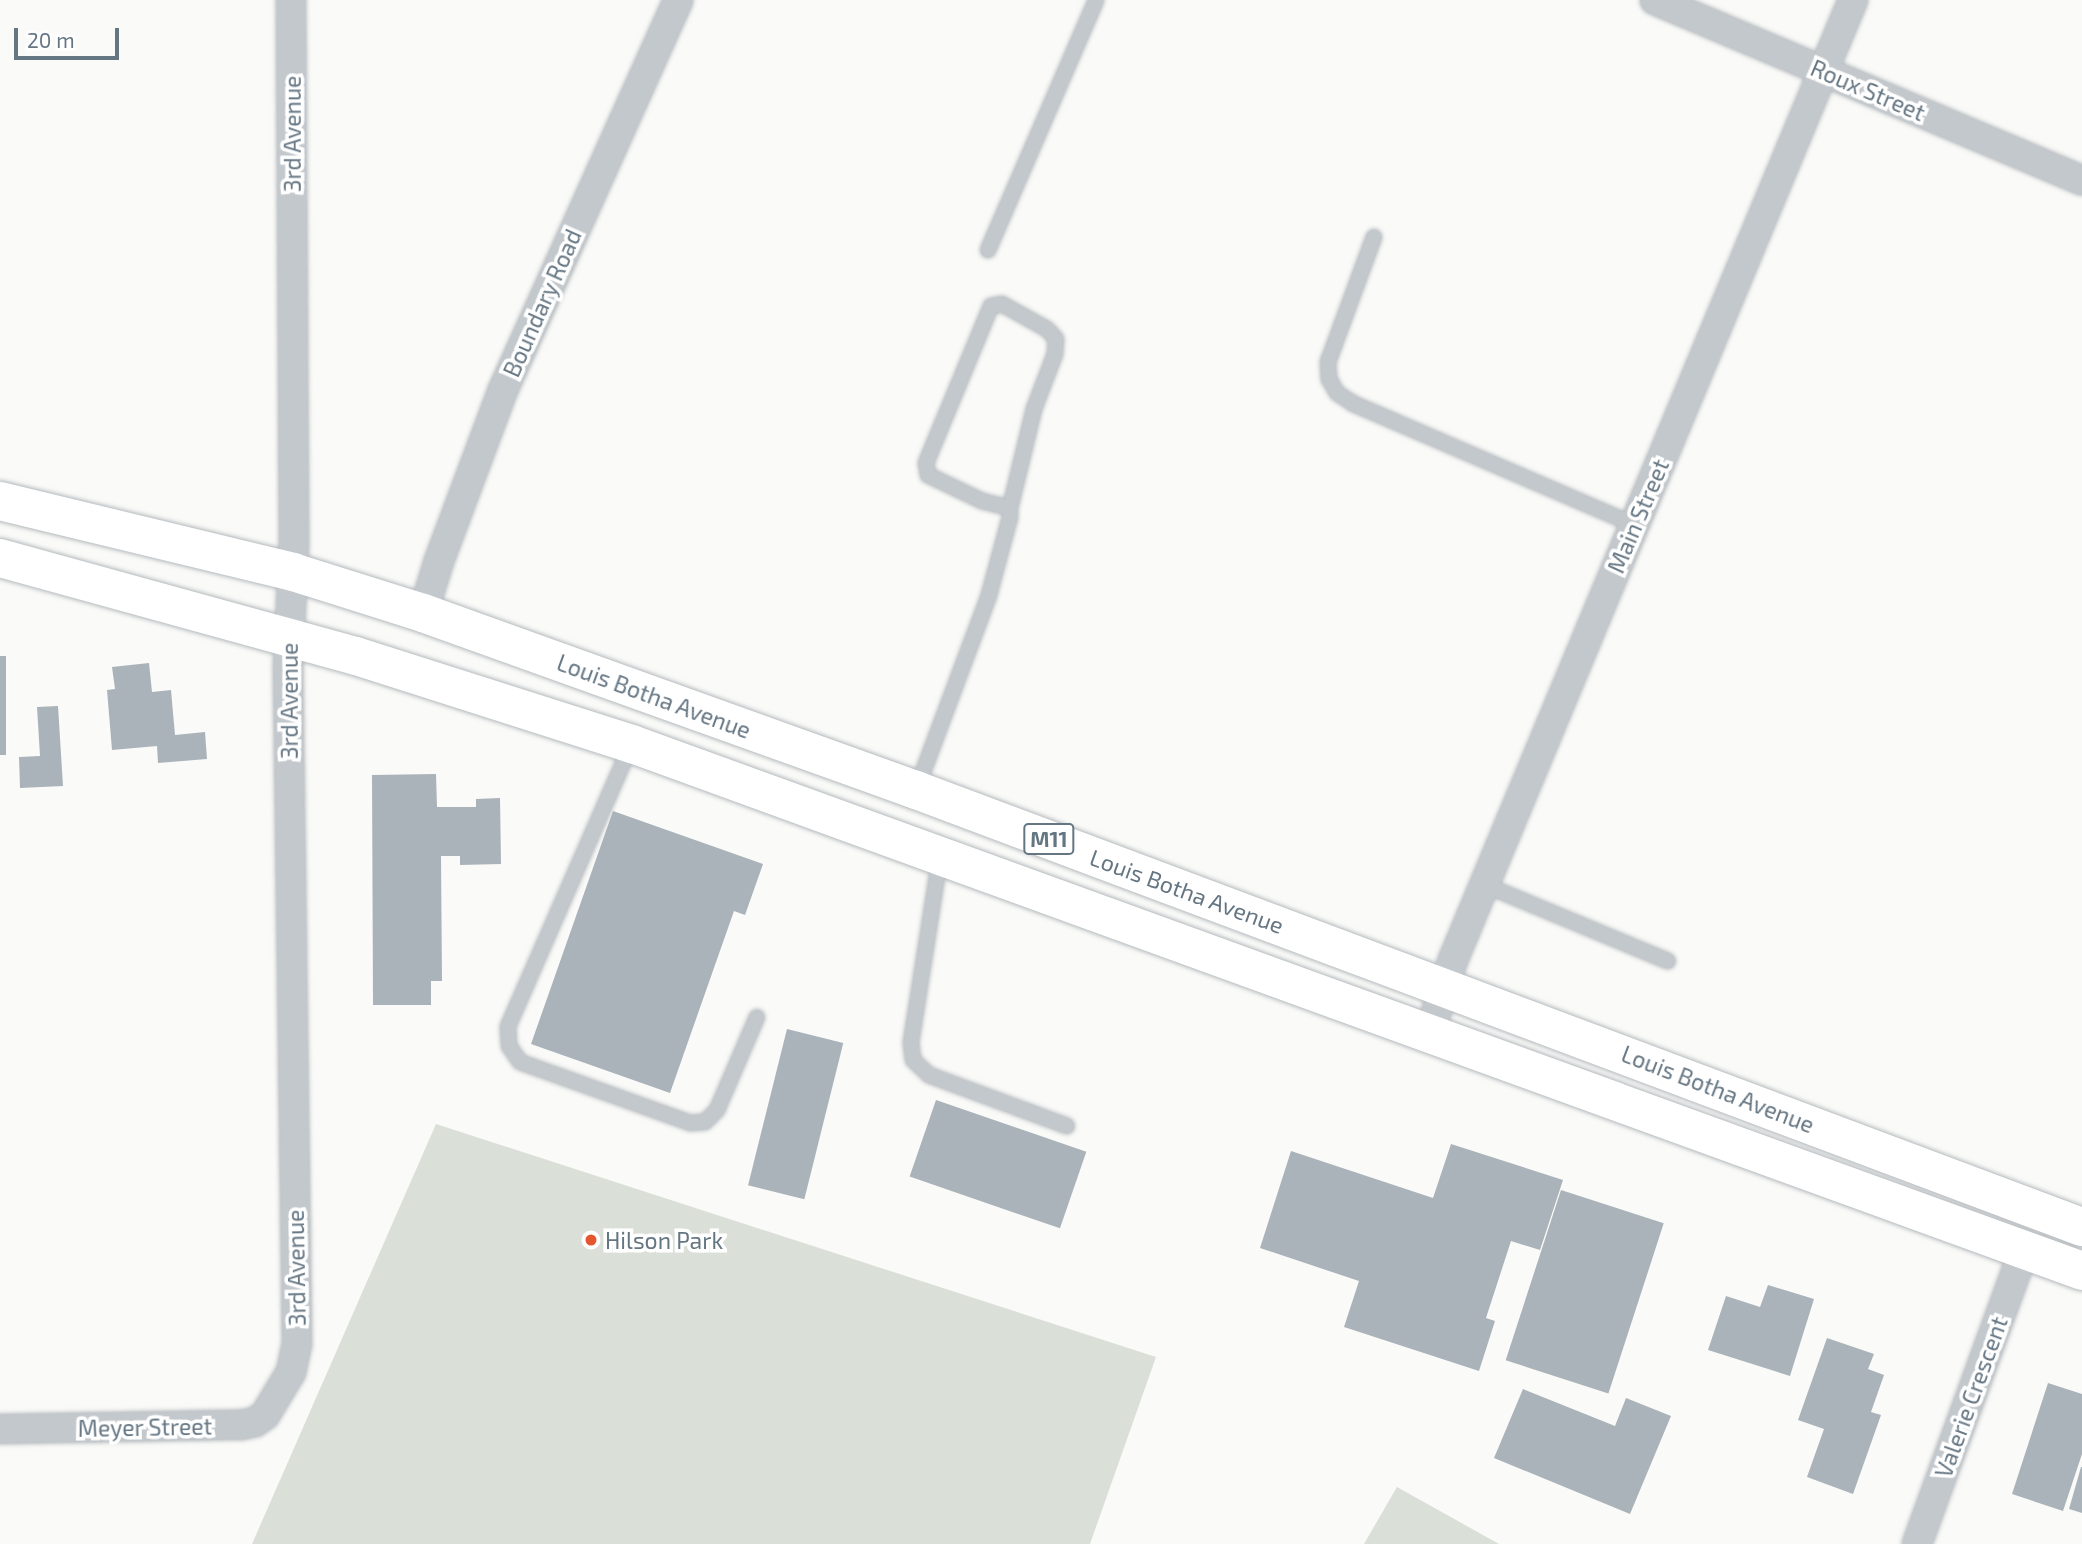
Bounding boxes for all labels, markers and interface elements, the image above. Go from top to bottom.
scale bar [18,14,122,58]
text: 20 m [27,27,75,52]
street label: Roux Street [1807,54,1929,126]
street label: 3rd Avenue [278,75,306,193]
street label: Boundary Road [497,225,587,381]
street label: Main Street [1602,455,1674,577]
street label: 3rd Avenue [275,642,303,760]
street label: Louis Botha Avenue [553,648,755,744]
road number: M11 [1023,822,1075,856]
street label: Louis Botha Avenue [1086,843,1288,939]
street label: Louis Botha Avenue [1617,1039,1819,1139]
street label: 3rd Avenue [281,1209,311,1327]
place label: Hilson Park [605,1226,723,1254]
marker: Hilson Park [583,1232,599,1248]
street label: Valerie Crescent [1929,1313,2013,1481]
street label: Meyer Street [77,1412,213,1442]

